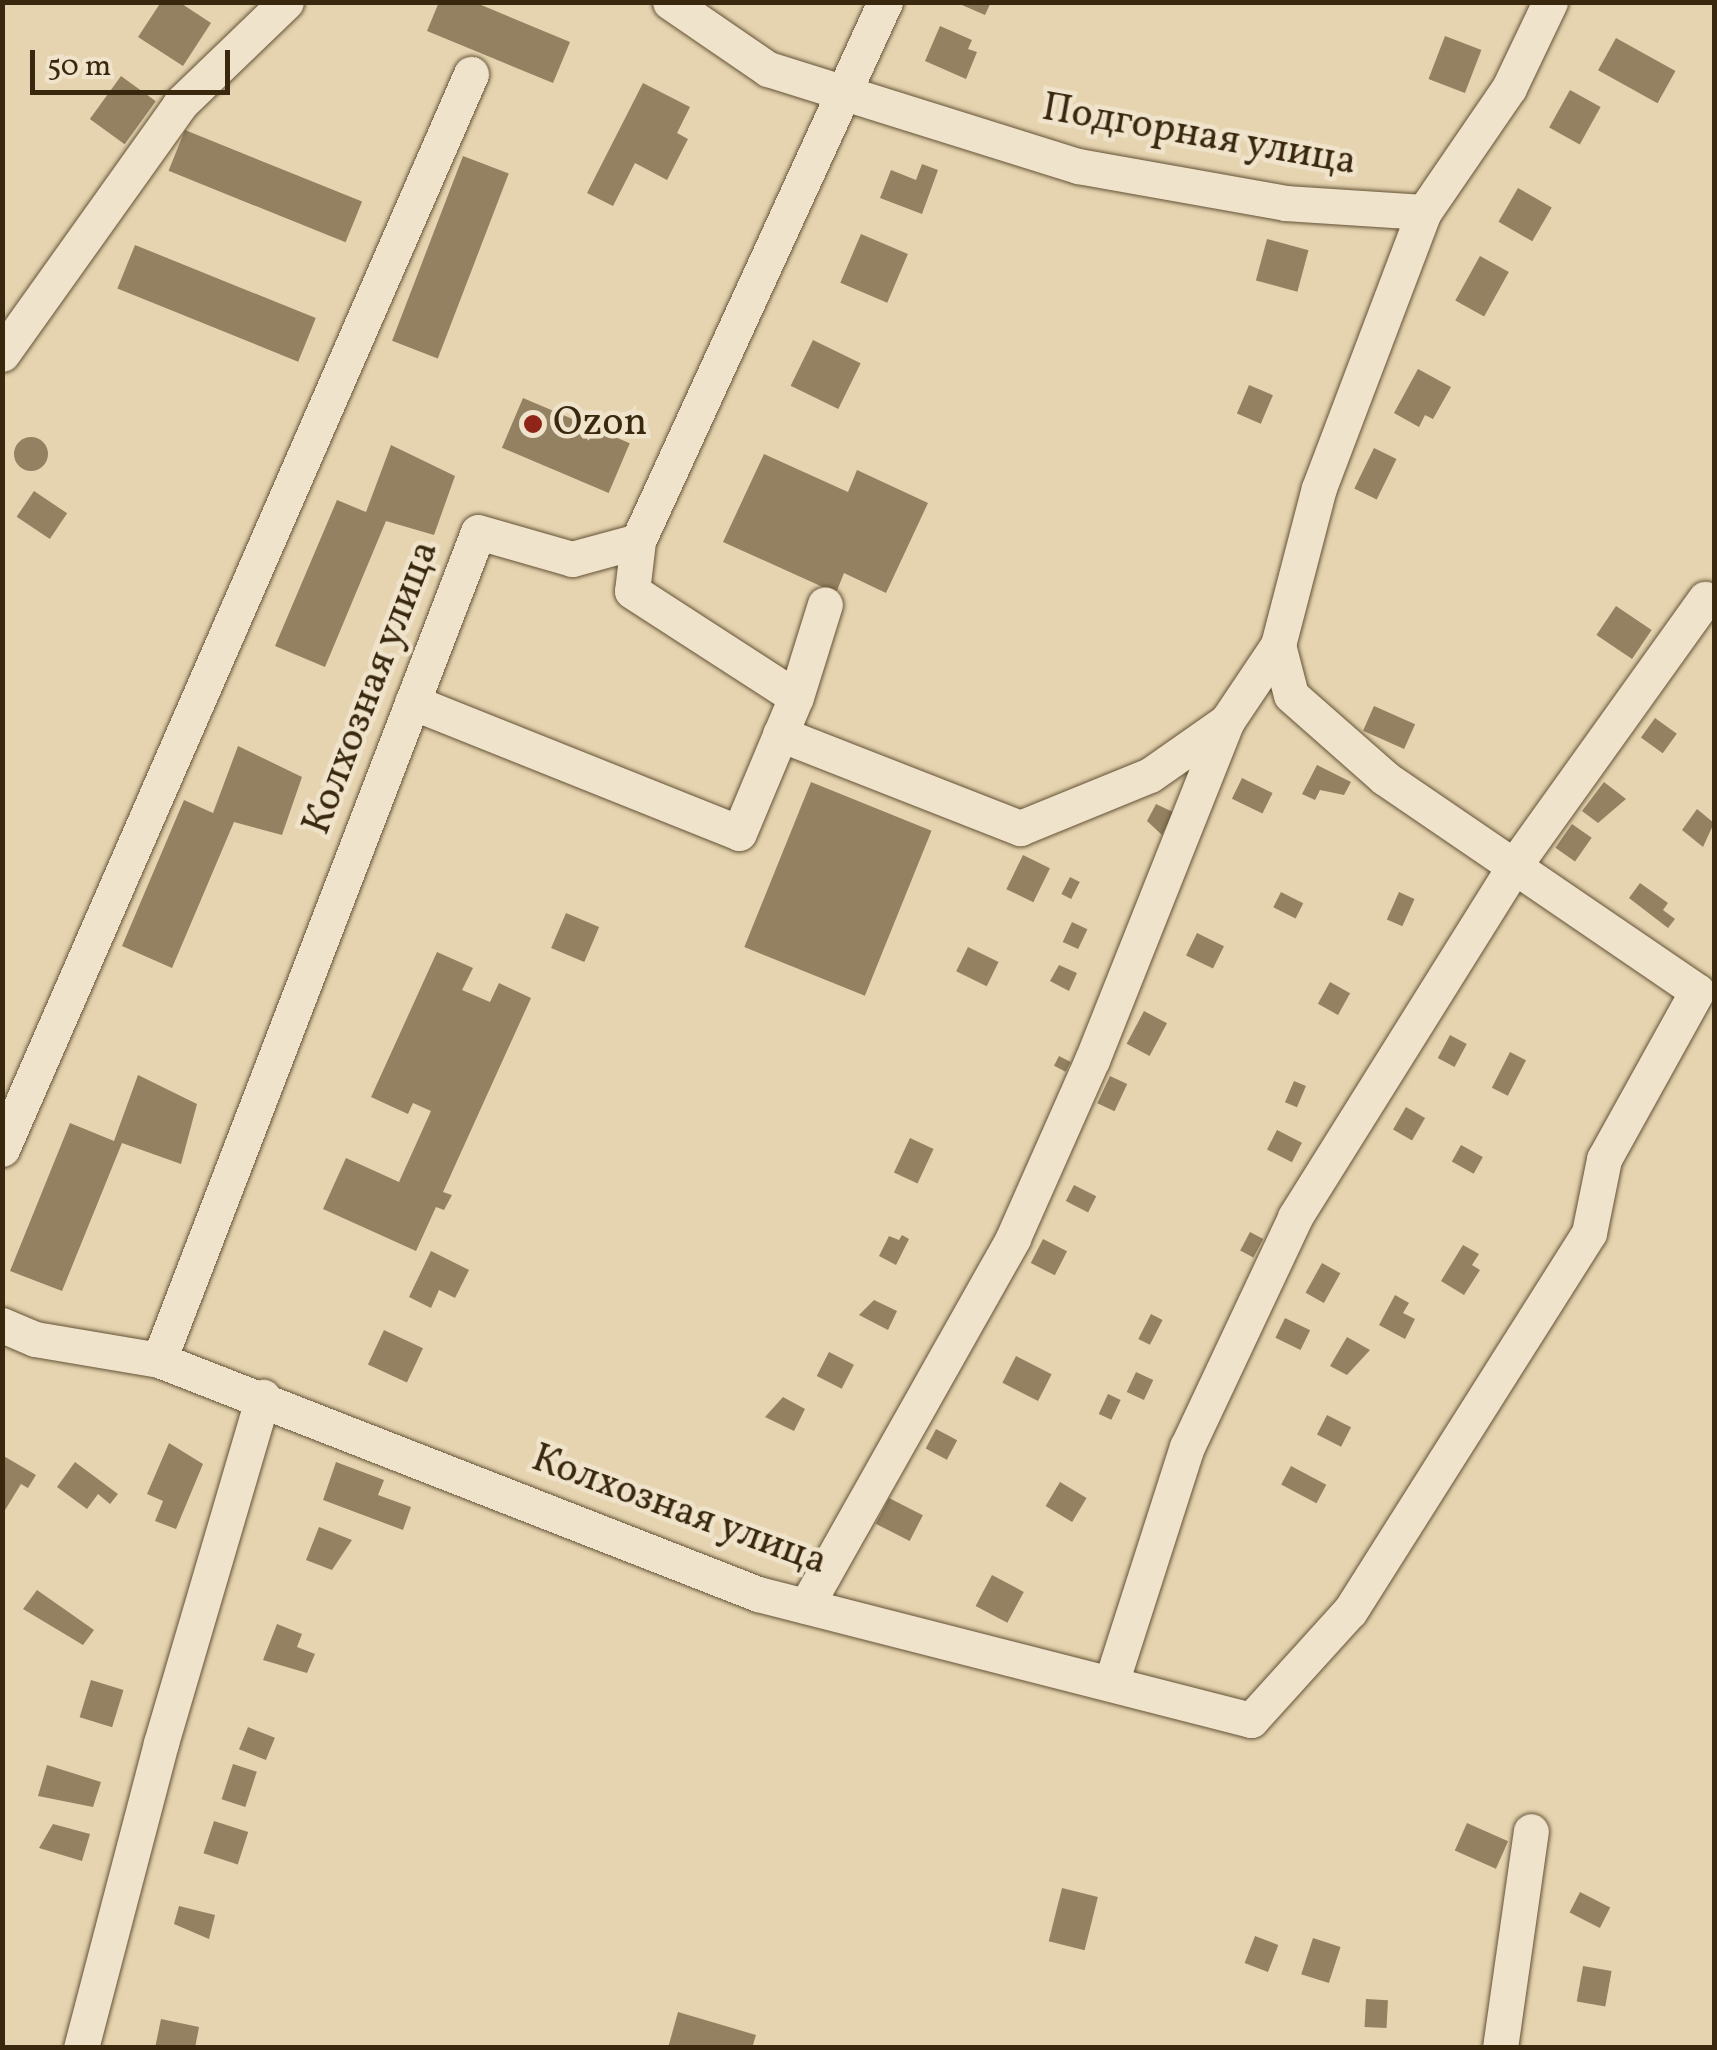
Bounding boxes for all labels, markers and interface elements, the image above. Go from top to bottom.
scale bar [35,30,235,92]
text: 50 m [47,46,111,88]
street label: Подгорная улица [1038,85,1360,187]
place label: Ozon [553,400,647,448]
marker: Ozon [522,413,544,435]
street label: Колхозная улица [294,534,450,842]
street label: Колхозная улица [524,1435,834,1587]

